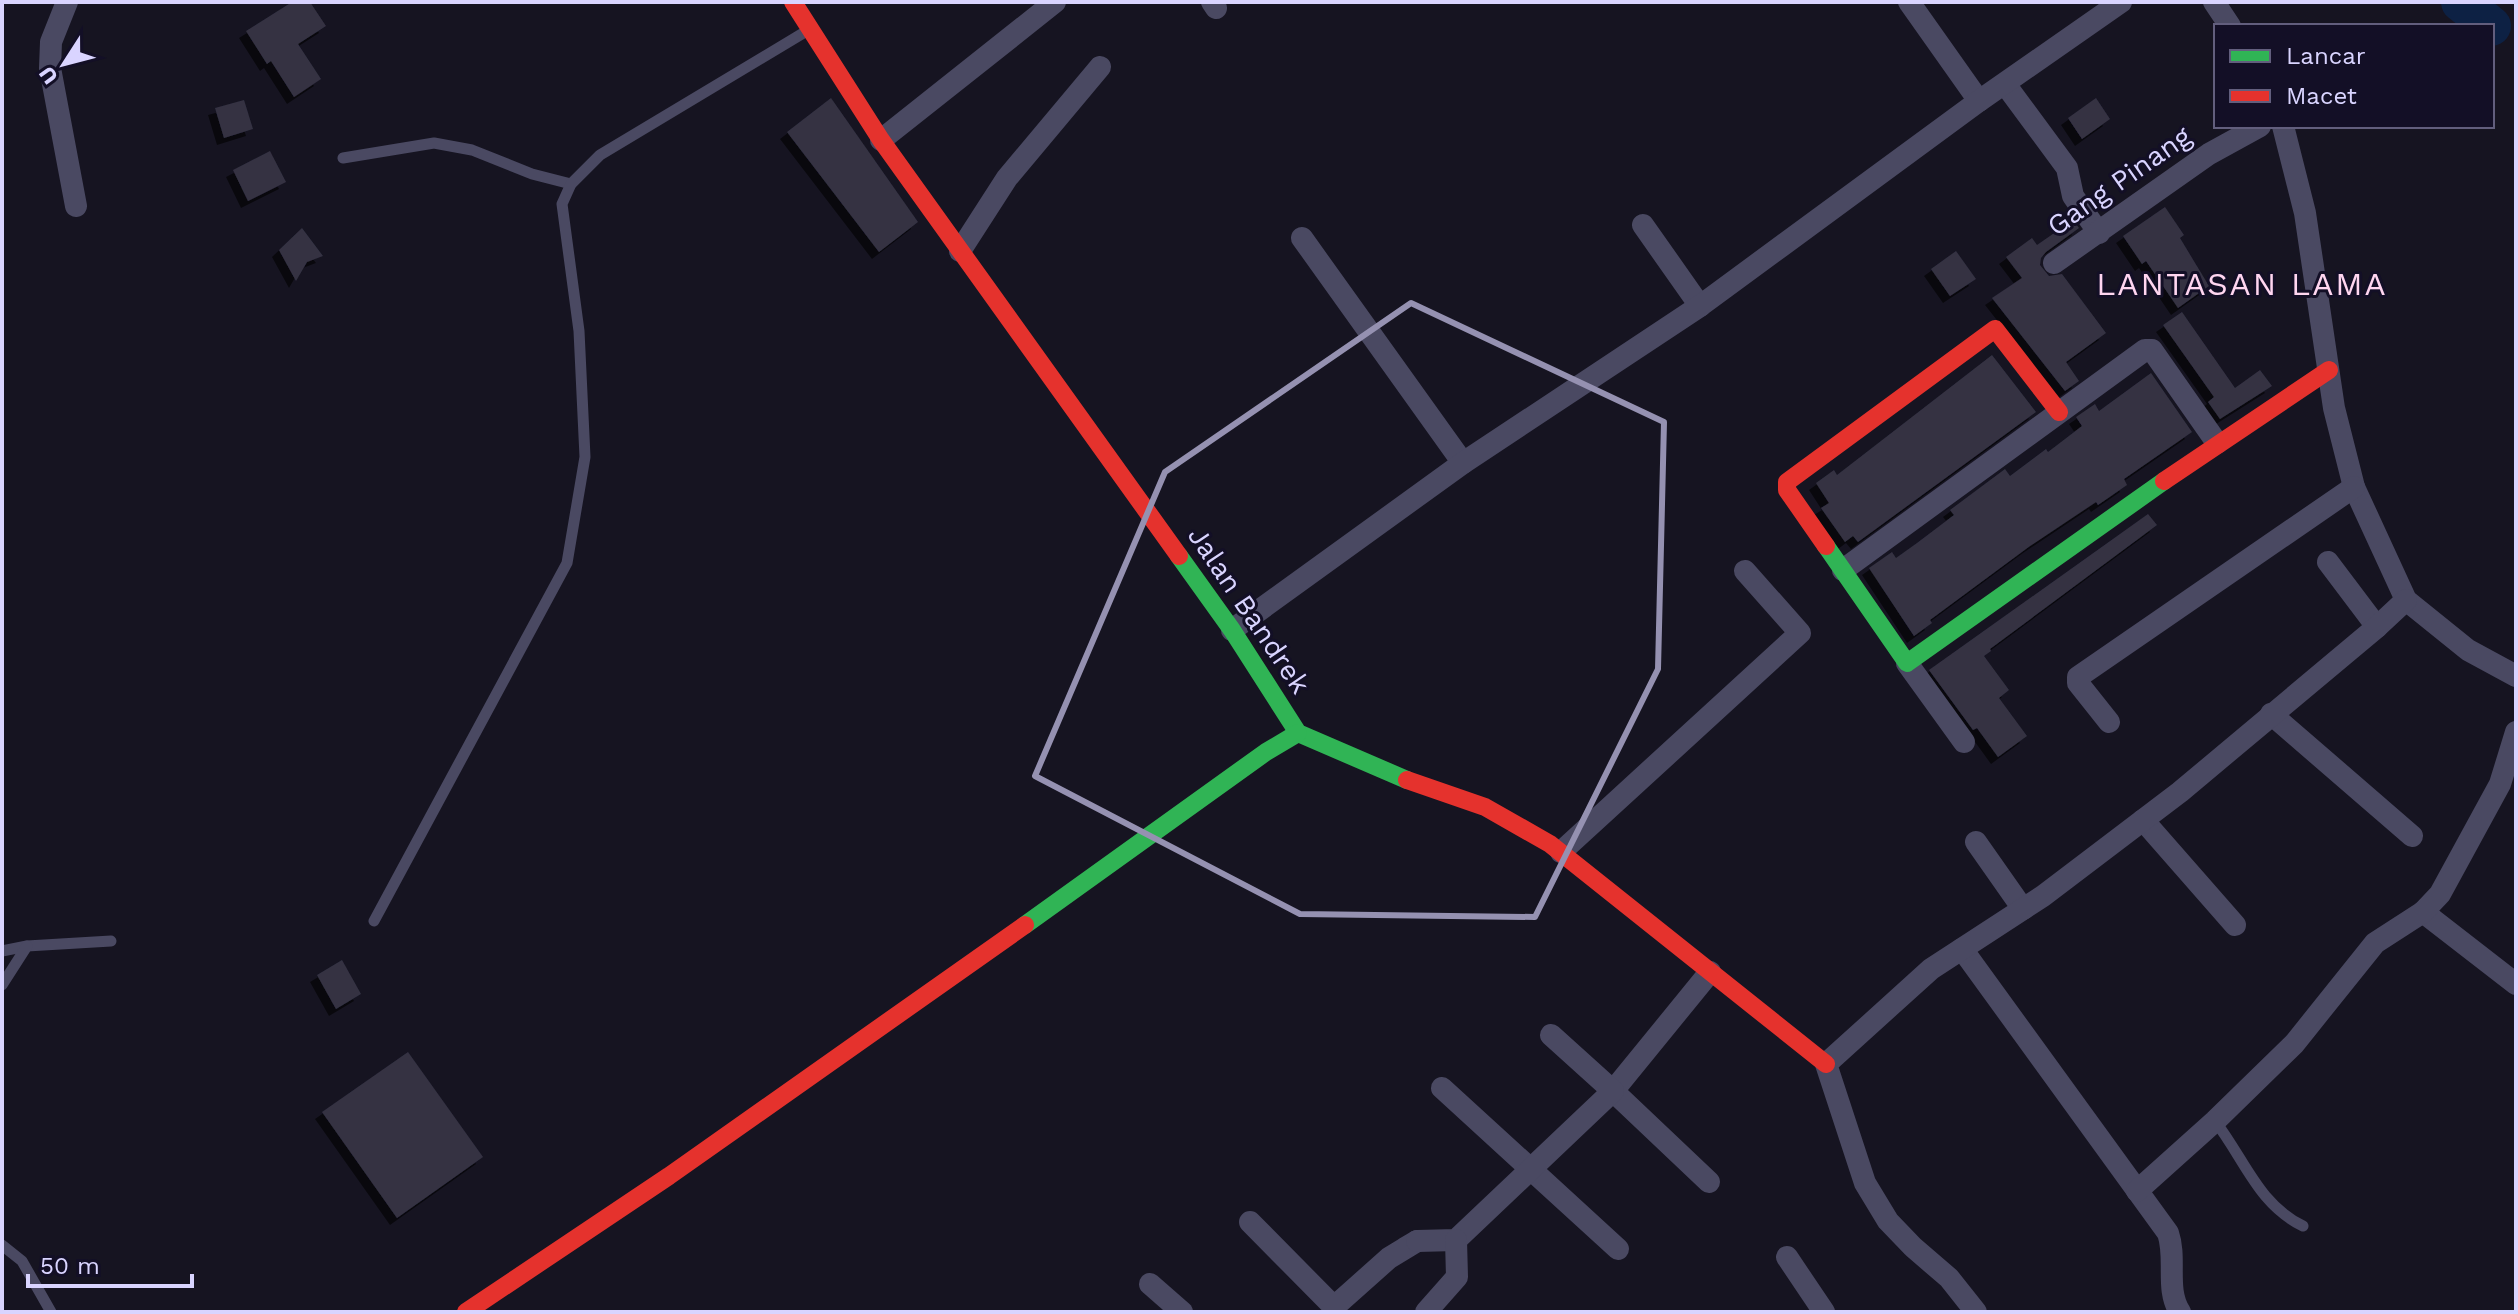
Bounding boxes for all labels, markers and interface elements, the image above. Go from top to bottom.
north arrow [24,24,104,104]
legend [2214,24,2494,128]
text: Lancar [2286,42,2366,70]
text: U [34,62,63,89]
text: Macet [2286,82,2357,110]
street label: Gang Pinang [2041,119,2197,243]
district label: LANTASAN LAMA [2096,265,2388,303]
street label: Jalan Bandrek [1181,520,1317,700]
scale bar [28,1238,192,1288]
text: 50 m [40,1252,100,1280]

